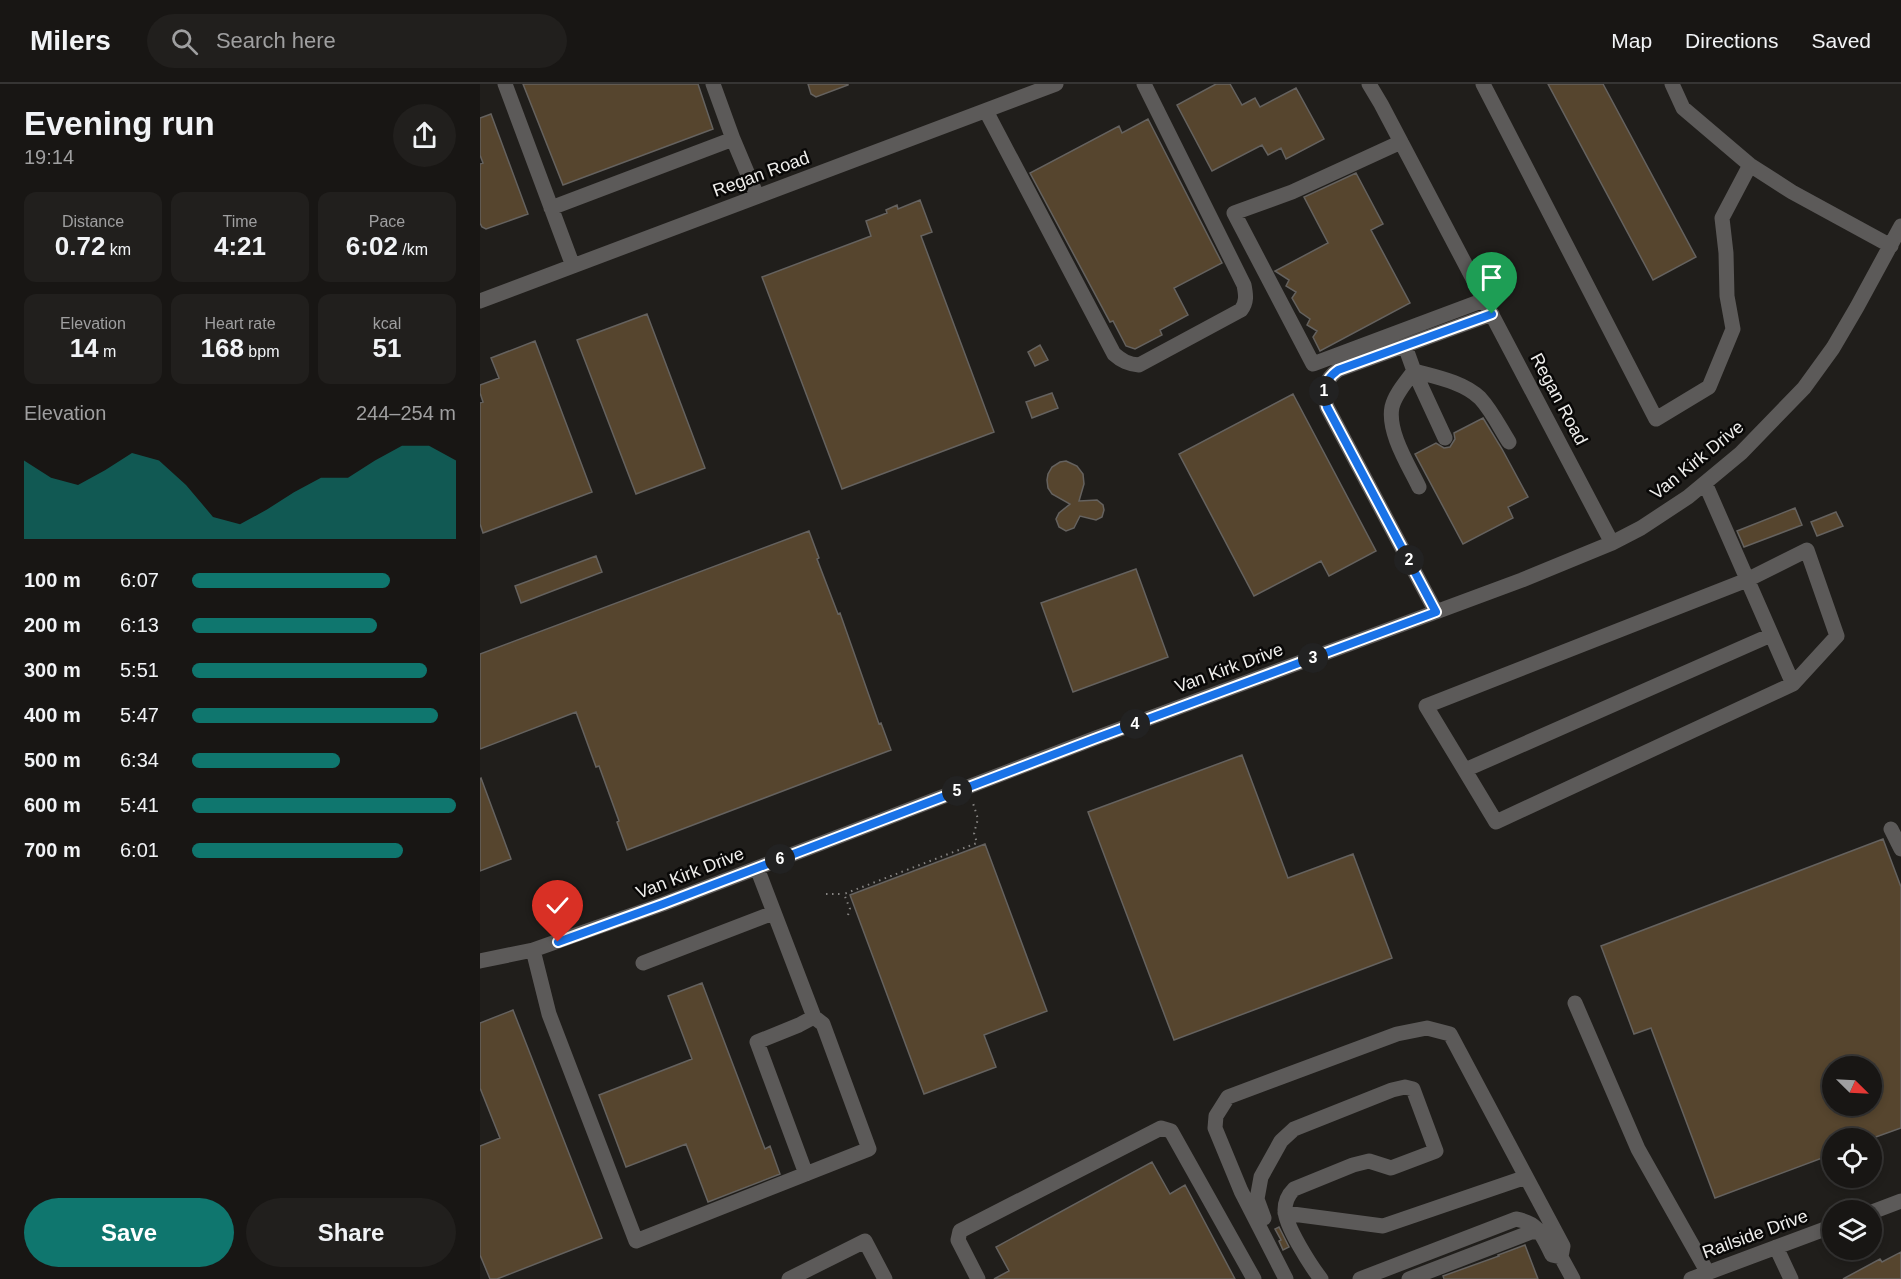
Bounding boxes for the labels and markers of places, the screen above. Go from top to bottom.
pin [1466,252,1517,314]
pin: 1 [1309,376,1339,406]
pin: 2 [1394,545,1424,575]
pin: 3 [1298,643,1328,673]
pin: 4 [1120,709,1150,739]
pin: 5 [942,776,972,806]
pin: 6 [765,844,795,874]
pin [532,880,583,942]

